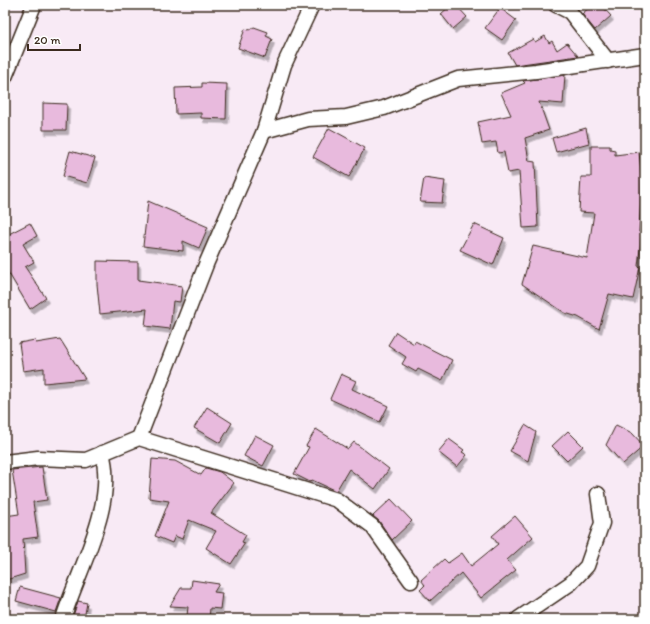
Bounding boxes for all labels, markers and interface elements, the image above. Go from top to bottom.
scale bar [28,26,80,52]
text: 20 m [34,33,61,47]

